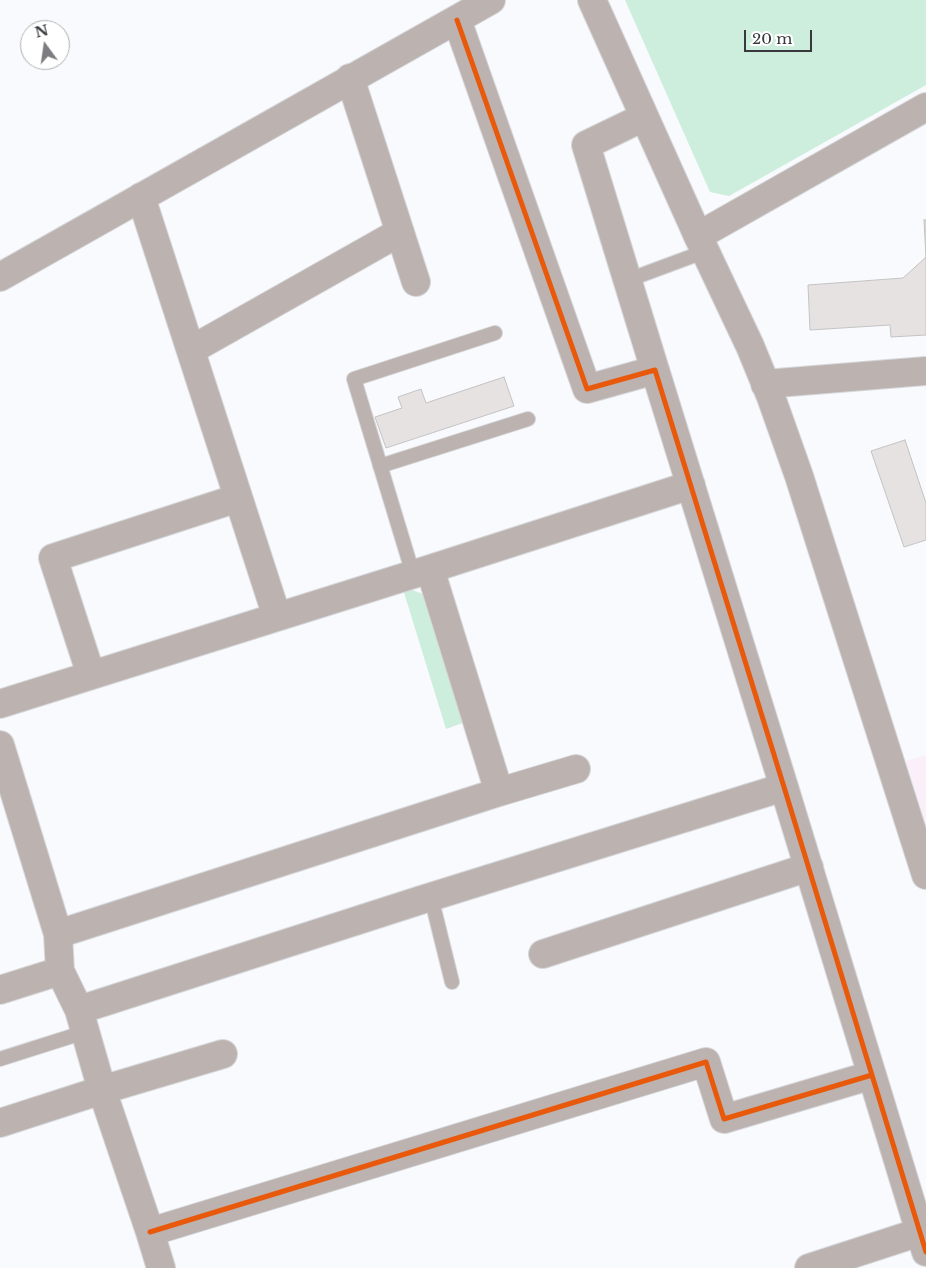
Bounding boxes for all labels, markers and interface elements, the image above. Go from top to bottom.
north arrow [20,20,70,70]
scale bar [746,20,814,52]
text: N [33,21,50,42]
text: 20 m [752,29,792,48]

